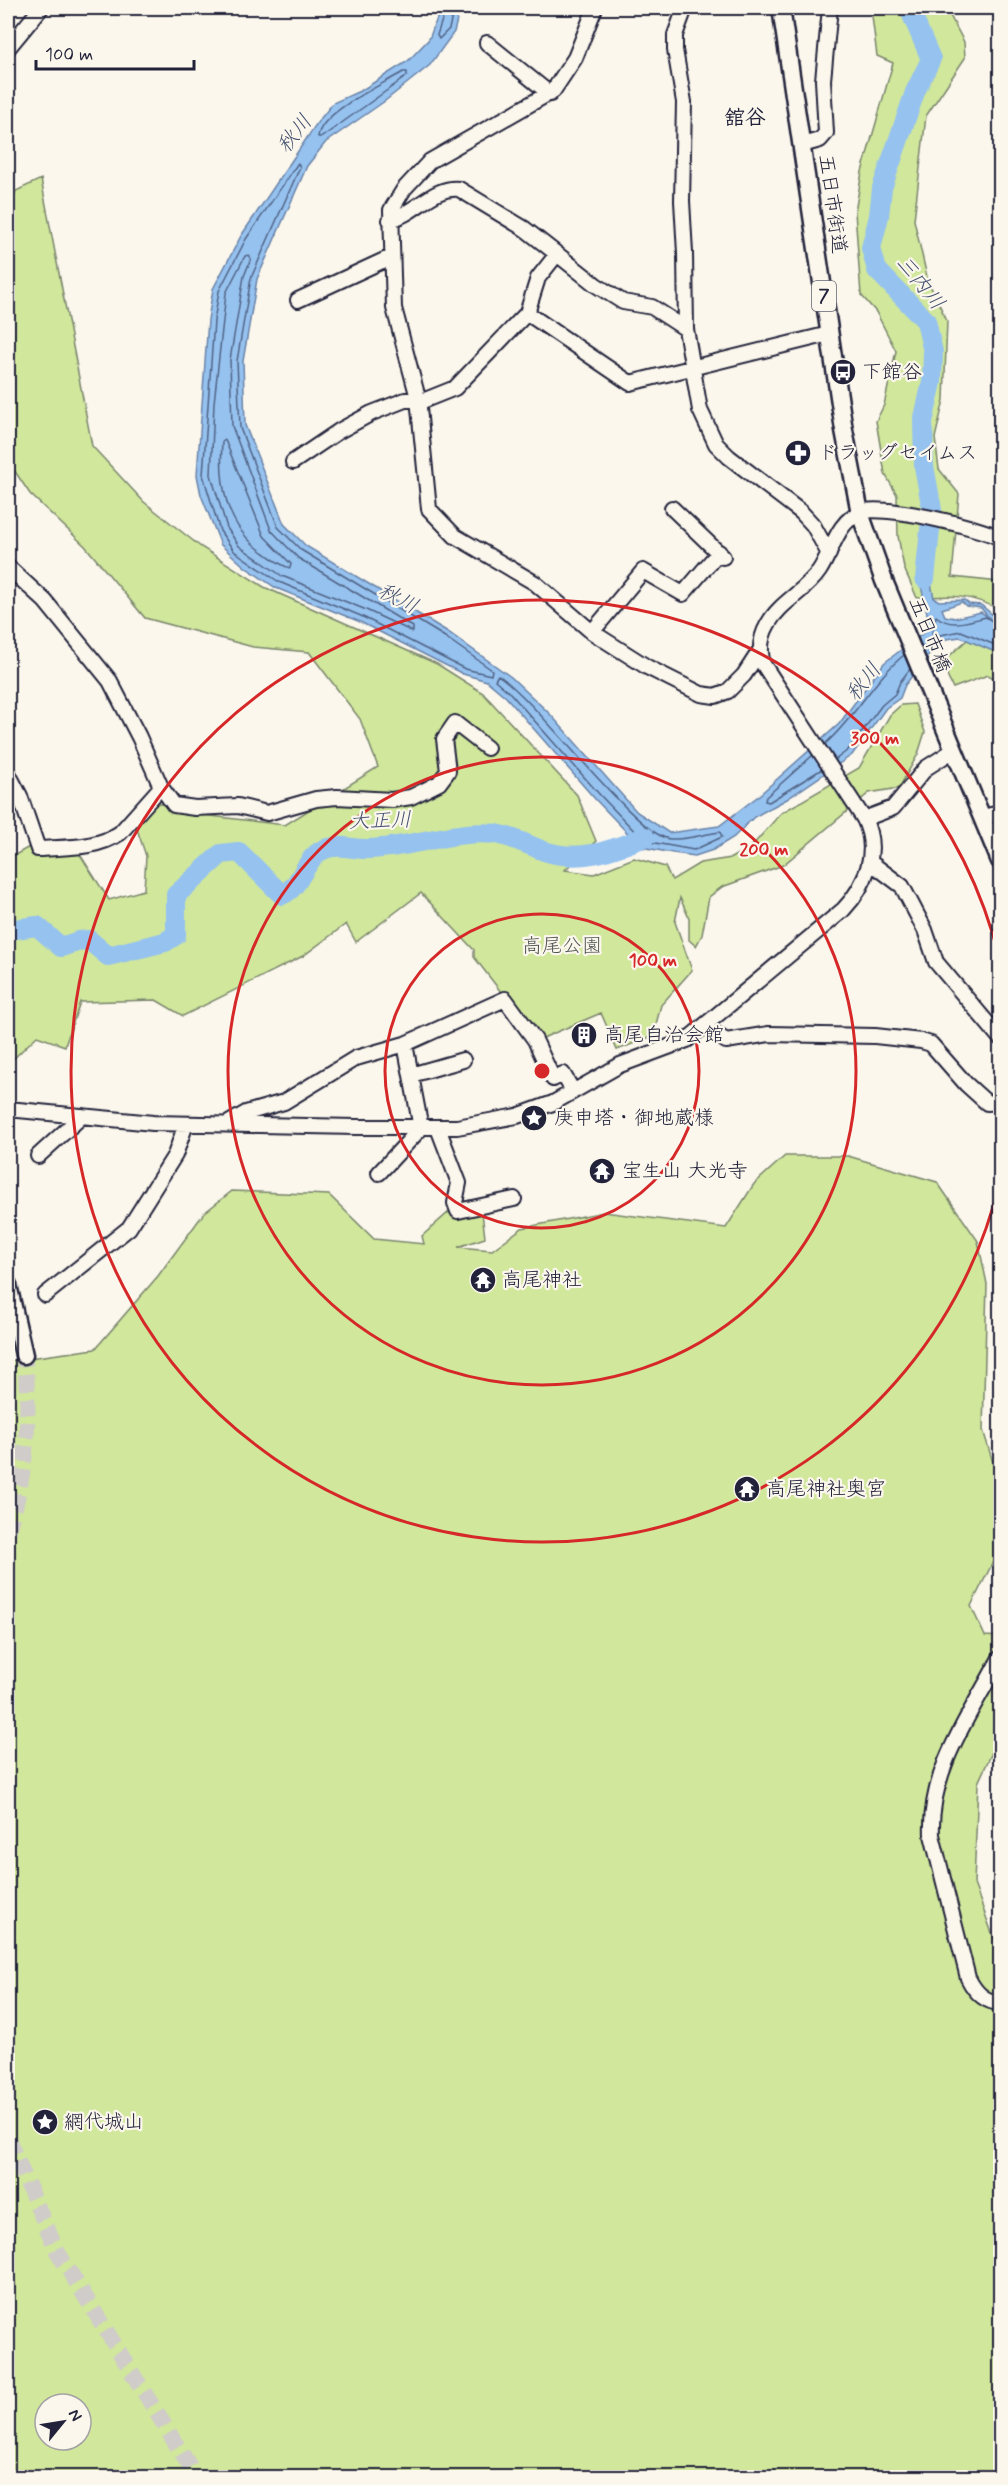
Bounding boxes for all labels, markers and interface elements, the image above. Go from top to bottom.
scale bar [36,33,194,71]
text: 100 m [45,43,93,67]
district label: 舘谷 [724,104,766,132]
water label: 秋川 [271,109,319,159]
street label: 五日市街道 [812,153,852,255]
water label: 三内川 [889,250,951,316]
road number: 7 [812,281,836,311]
bus stop icon: 下館谷 [828,357,858,387]
place label: 下館谷 [862,359,922,386]
pharmacy icon: ドラッグセイムス [783,438,813,468]
place label: ドラッグセイムス [818,440,977,467]
water label: 秋川 [373,577,423,621]
street label: 五日市橋 [901,593,957,677]
water label: 秋川 [840,657,888,707]
text: 300 m [851,727,899,751]
water label: 大正川 [348,806,412,836]
text: 200 m [739,838,789,862]
park label: 高尾公園 [522,933,602,960]
text: 100 m [629,949,677,973]
building icon: 高尾自治会館 [569,1020,599,1050]
place label: 高尾自治会館 [604,1022,724,1049]
centre of rings [532,1061,552,1081]
place icon: 庚申塔・御地蔵様 [519,1103,549,1133]
place label: 庚申塔・御地蔵様 [554,1105,714,1132]
temple icon: 宝生山 大光寺 [587,1156,617,1186]
place label: 宝生山 大光寺 [622,1158,747,1185]
temple icon: 高尾神社 [468,1265,498,1295]
place label: 高尾神社 [502,1267,582,1294]
temple icon: 高尾神社奥宮 [732,1474,762,1504]
place label: 高尾神社奥宮 [766,1476,886,1503]
place icon: 網代城山 [30,2107,60,2137]
place label: 網代城山 [64,2109,144,2136]
north arrow [33,2392,93,2452]
text: N [63,2405,86,2425]

